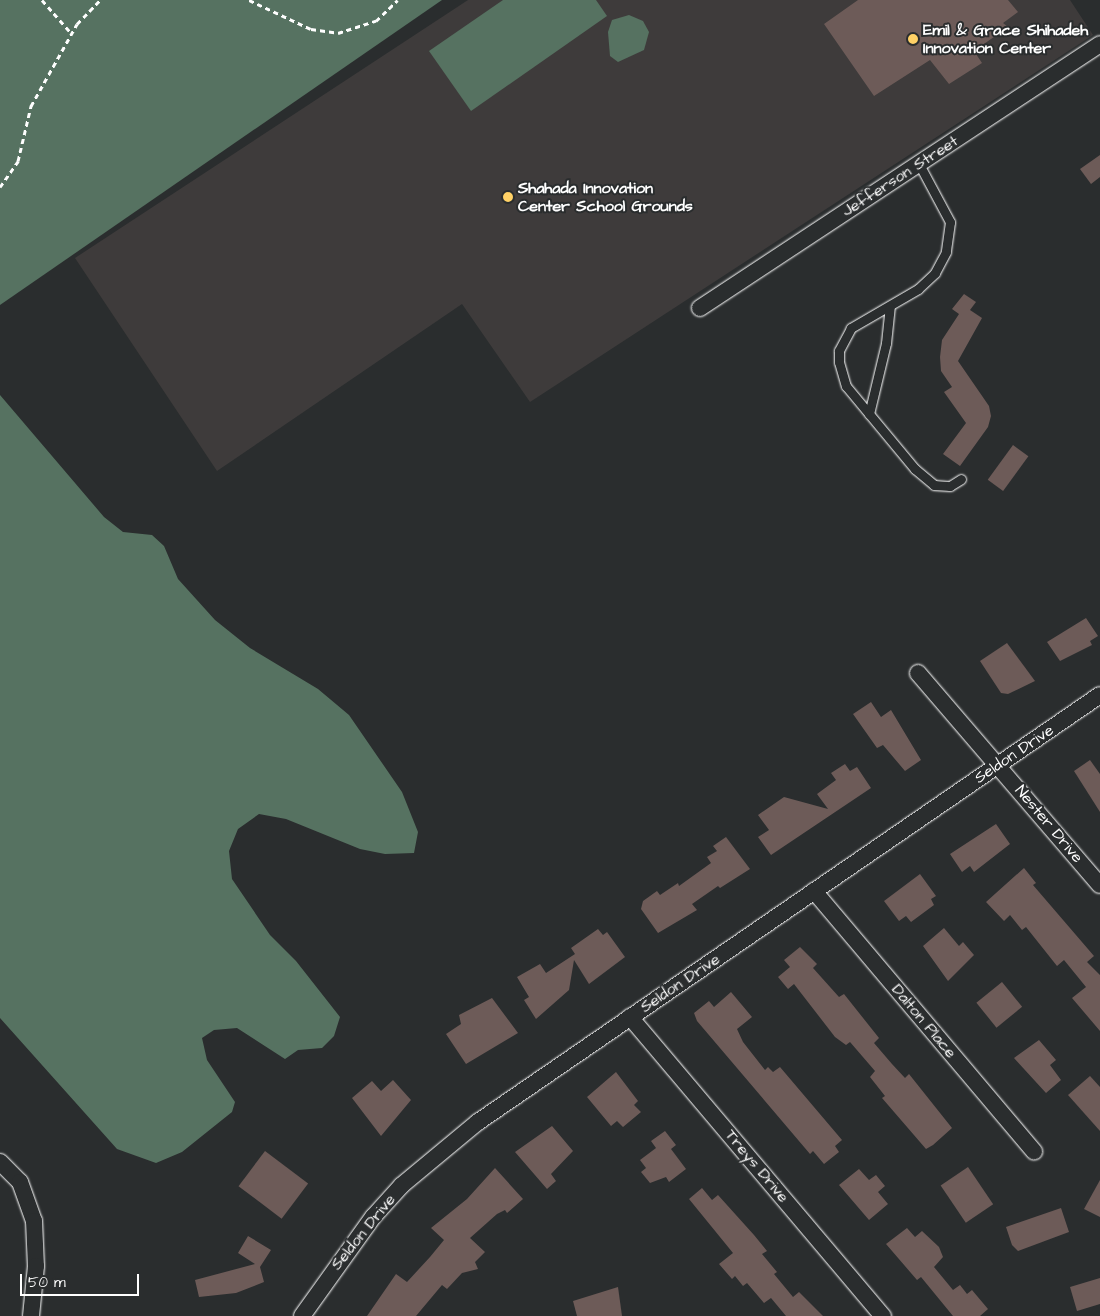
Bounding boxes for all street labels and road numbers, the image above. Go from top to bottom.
street label: Jefferson Street [838,131,962,221]
street label: Seldon Drive [971,720,1057,788]
street label: Nester Drive [1011,781,1087,867]
street label: Seldon Drive [637,949,723,1017]
street label: Dalton Place [888,980,960,1062]
street label: Treys Drive [721,1126,793,1206]
street label: Seldon Drive [327,1190,399,1274]

